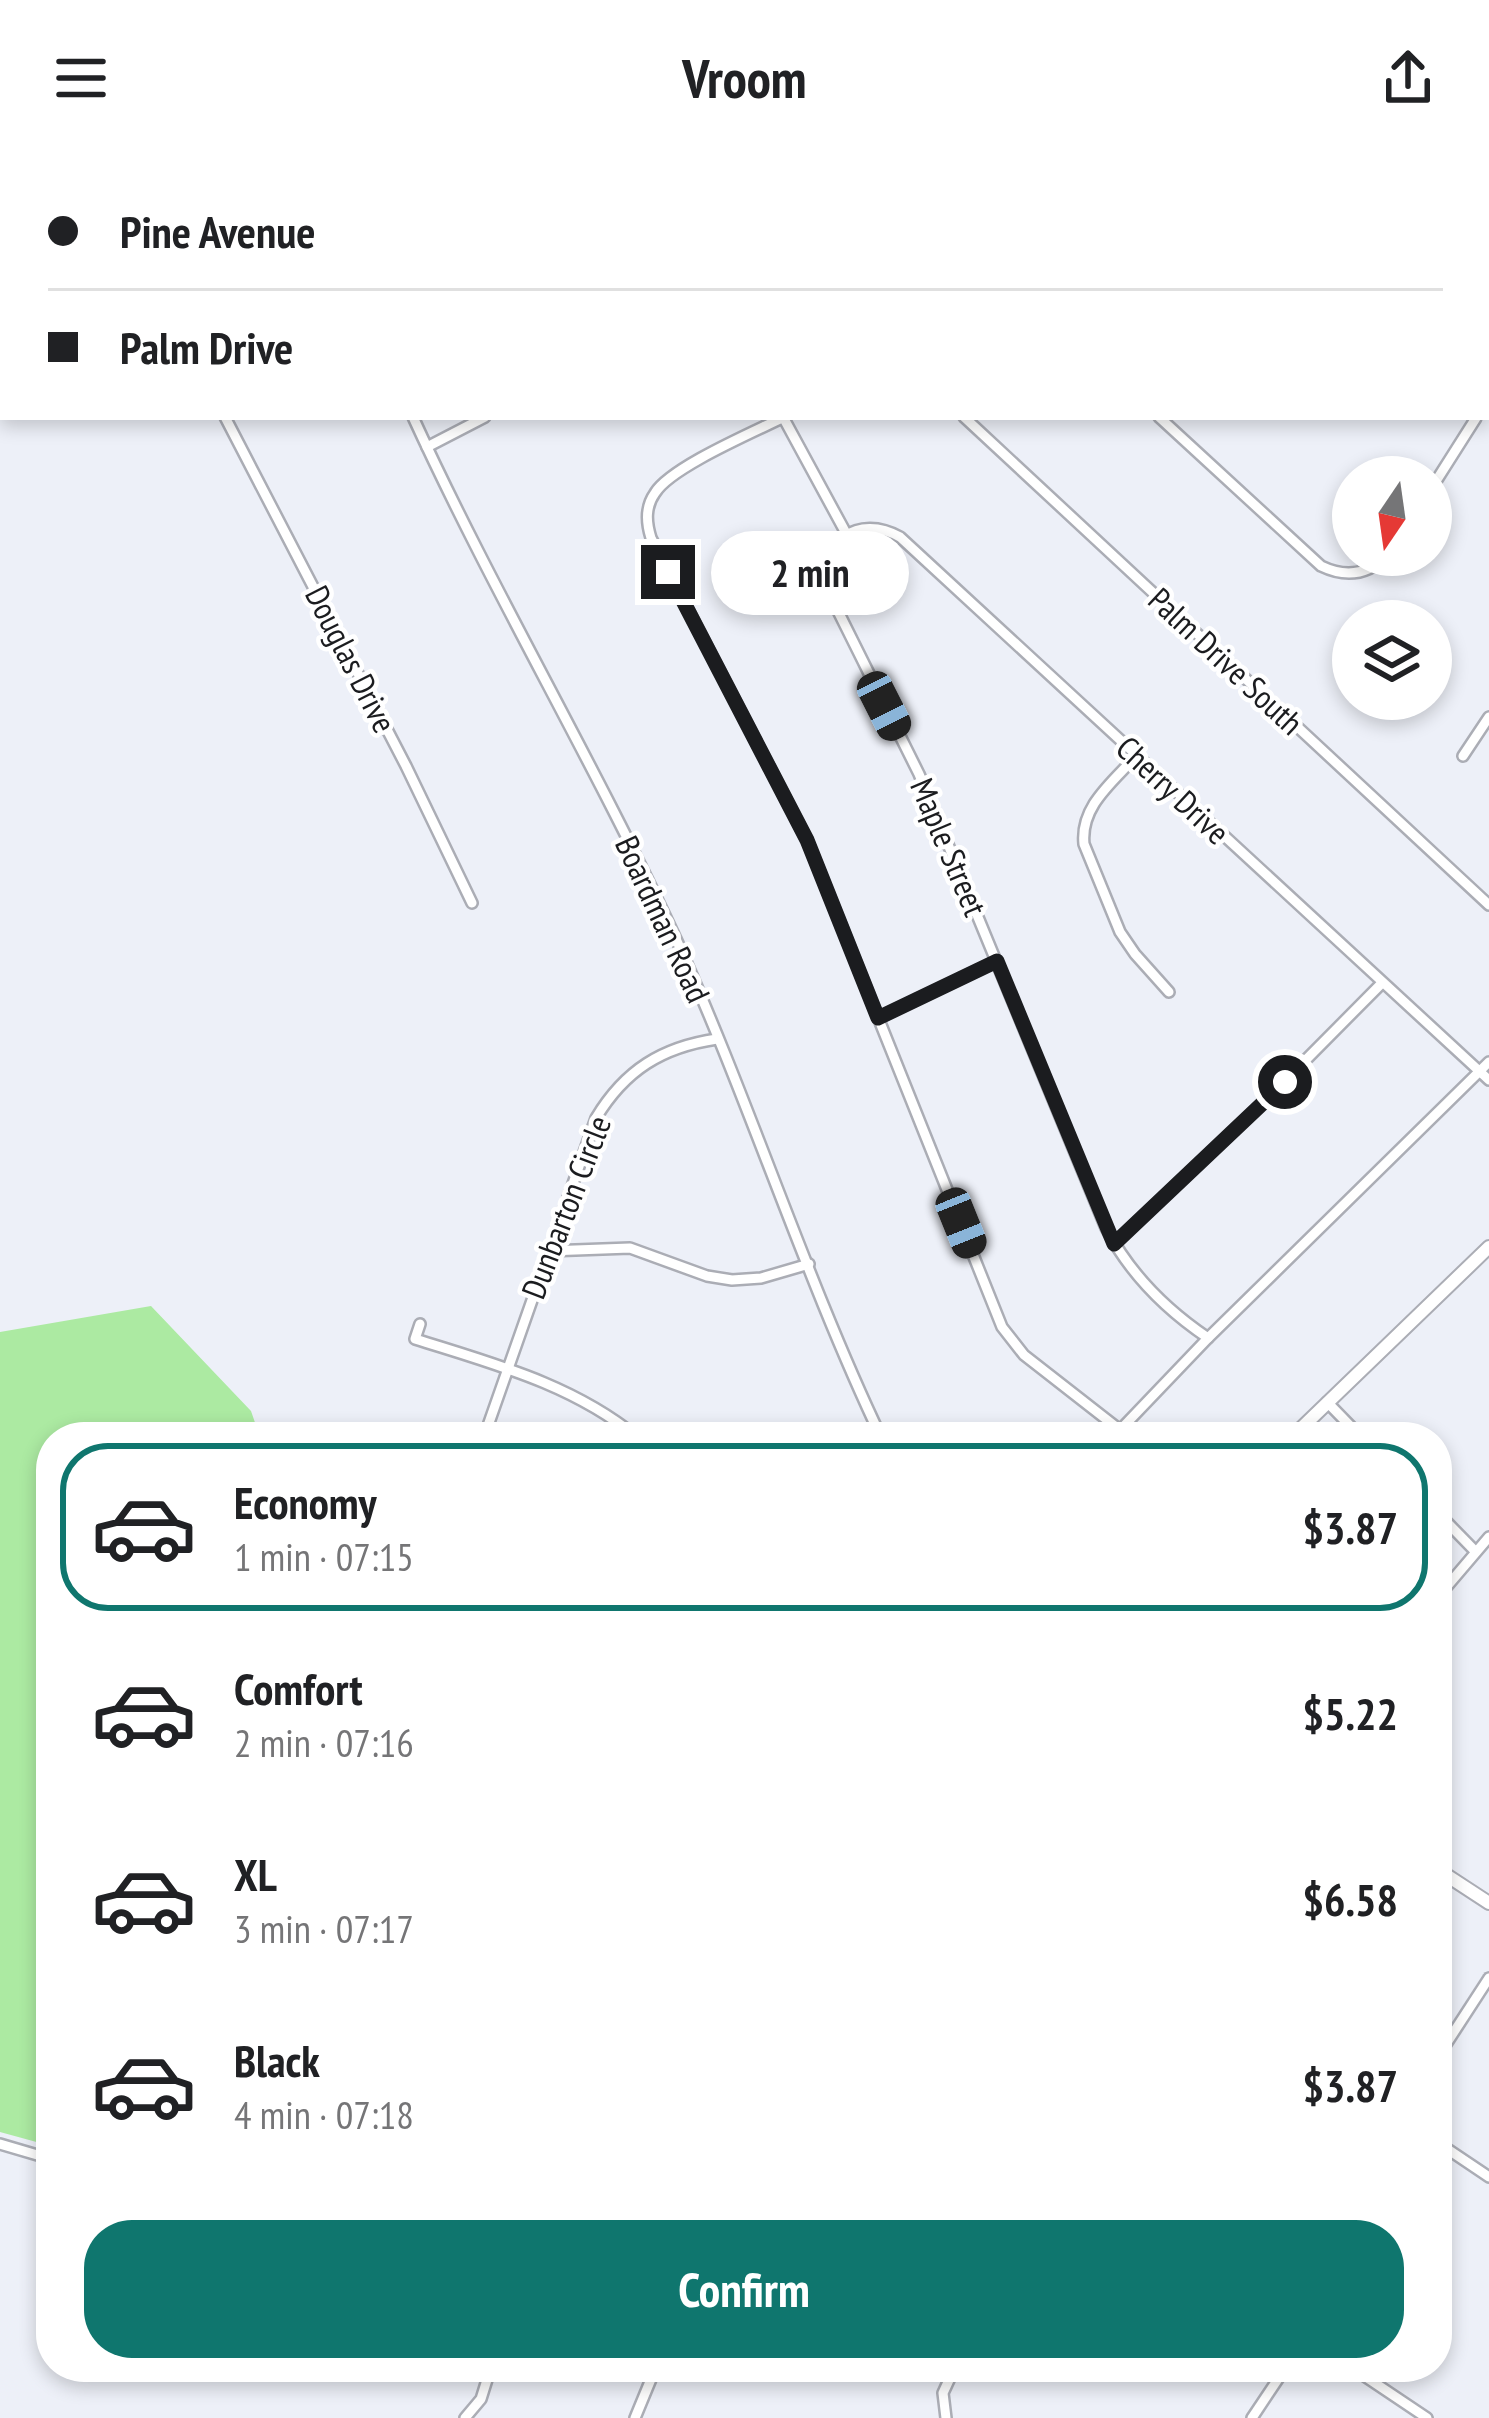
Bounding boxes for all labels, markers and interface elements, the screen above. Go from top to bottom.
text: Vroom [682,43,807,113]
icon: menu [48,45,114,111]
icon: share [1375,45,1441,111]
text: Pine Avenue [120,202,316,260]
text: Palm Drive [120,318,293,376]
north arrow [1332,456,1452,576]
map controls [1332,456,1452,720]
callout: 2 min [710,530,908,614]
route end [641,545,695,599]
text: 2 min [771,547,849,598]
street label: Douglas Drive [296,578,407,739]
street label: Palm Drive South [1140,578,1313,743]
button: layers [1332,600,1452,720]
car [852,666,916,746]
street label: Cherry Drive [1108,726,1239,853]
street label: Maple Street [901,772,998,922]
street label: Boardman Road [606,829,721,1009]
route start [1258,1055,1312,1109]
street label: Dunbarton Circle [511,1109,620,1304]
car [931,1183,991,1263]
icon: car [90,1473,198,1581]
text: Economy [234,1473,377,1531]
text: $3.87 [1302,1498,1398,1556]
text: 1 min · 07:15 [234,1531,414,1582]
icon: car [90,1659,198,1767]
text: Comfort [234,1659,363,1717]
text: $5.22 [1302,1684,1398,1742]
text: 2 min · 07:16 [234,1717,414,1768]
icon: car [90,1845,198,1953]
text: XL [234,1845,277,1903]
text: $6.58 [1302,1870,1398,1928]
text: 3 min · 07:17 [234,1903,414,1954]
icon: car [90,2031,198,2139]
text: Black [234,2031,320,2089]
text: $3.87 [1302,2056,1398,2114]
text: 4 min · 07:18 [234,2089,414,2140]
button: Confirm [84,2220,1404,2358]

